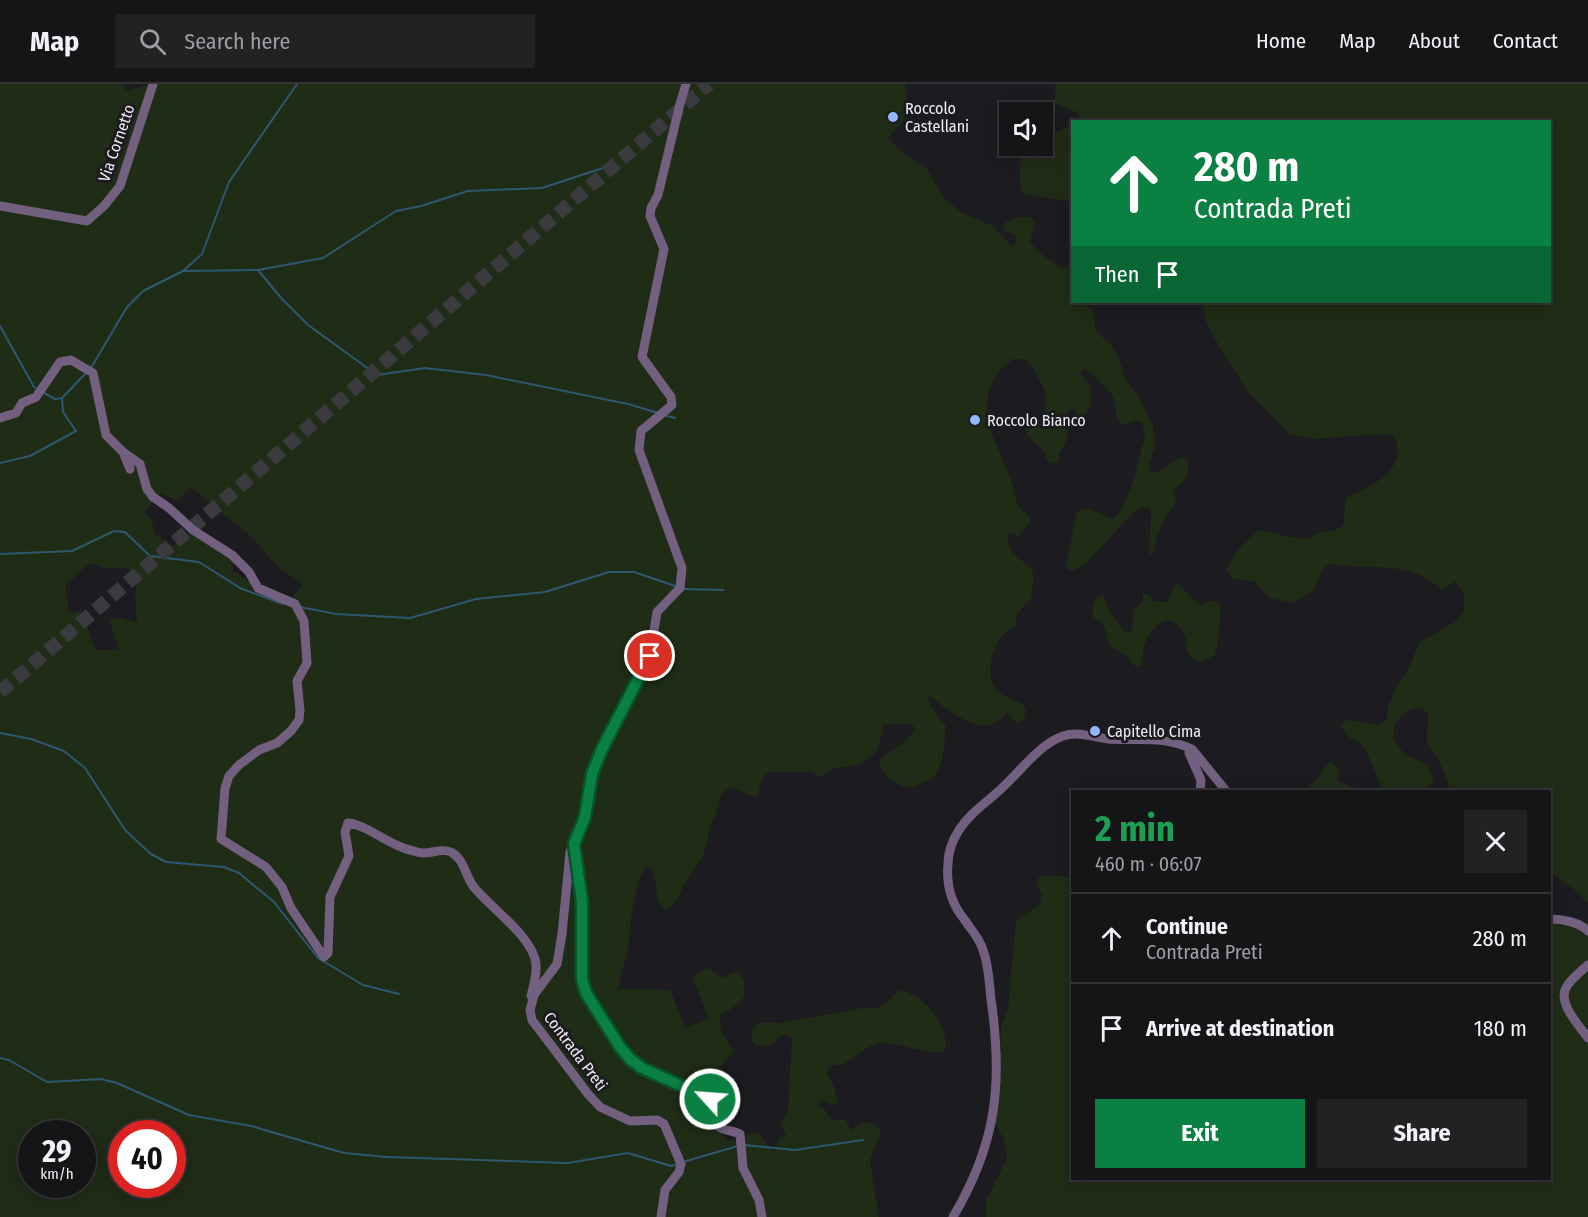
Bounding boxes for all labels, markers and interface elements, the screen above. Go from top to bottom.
search box [115,14,535,68]
text: Map [30,25,79,58]
icon: search [136,25,169,58]
text: Search here [184,28,290,55]
text: Home [1256,28,1306,54]
text: Map [1339,28,1376,54]
text: About [1409,28,1460,54]
text: Contact [1493,28,1558,54]
place label: Roccolo Castellani [905,99,969,136]
street label: Via Cornetto [94,102,139,184]
map controls [999,102,1053,156]
button: sound [999,102,1053,156]
marker: Roccolo Castellani [886,110,900,124]
text: 280 m [1194,142,1299,192]
icon: ahead [1095,144,1173,222]
text: Contrada Preti [1194,193,1352,225]
icon: arrive [1151,258,1184,291]
text: Then [1095,261,1139,288]
place label: Roccolo Bianco [987,411,1086,430]
marker: Roccolo Bianco [968,413,982,427]
pin [624,630,675,681]
icon: arrive [633,639,666,672]
place label: Capitello Cima [1107,722,1201,741]
marker: Capitello Cima [1088,724,1102,738]
text: 2 min [1095,807,1175,851]
button: close [1464,810,1527,873]
text: 460 m · 06:07 [1095,852,1201,876]
text: Continue [1146,913,1228,940]
icon: ahead [1095,922,1128,955]
text: 280 m [1473,925,1527,952]
text: Contrada Preti [1146,940,1263,964]
street label: Contrada Preti [540,1008,611,1094]
icon: arrive [1095,1012,1128,1045]
text: Arrive at destination [1146,1015,1334,1042]
text: 180 m [1474,1015,1527,1042]
position arrow [678,1067,742,1131]
button: Exit [1095,1099,1305,1168]
button: Share [1317,1099,1527,1168]
speed limit sign: 40 [108,1120,186,1198]
text: 29 [42,1134,72,1170]
text: km/h [40,1165,74,1183]

